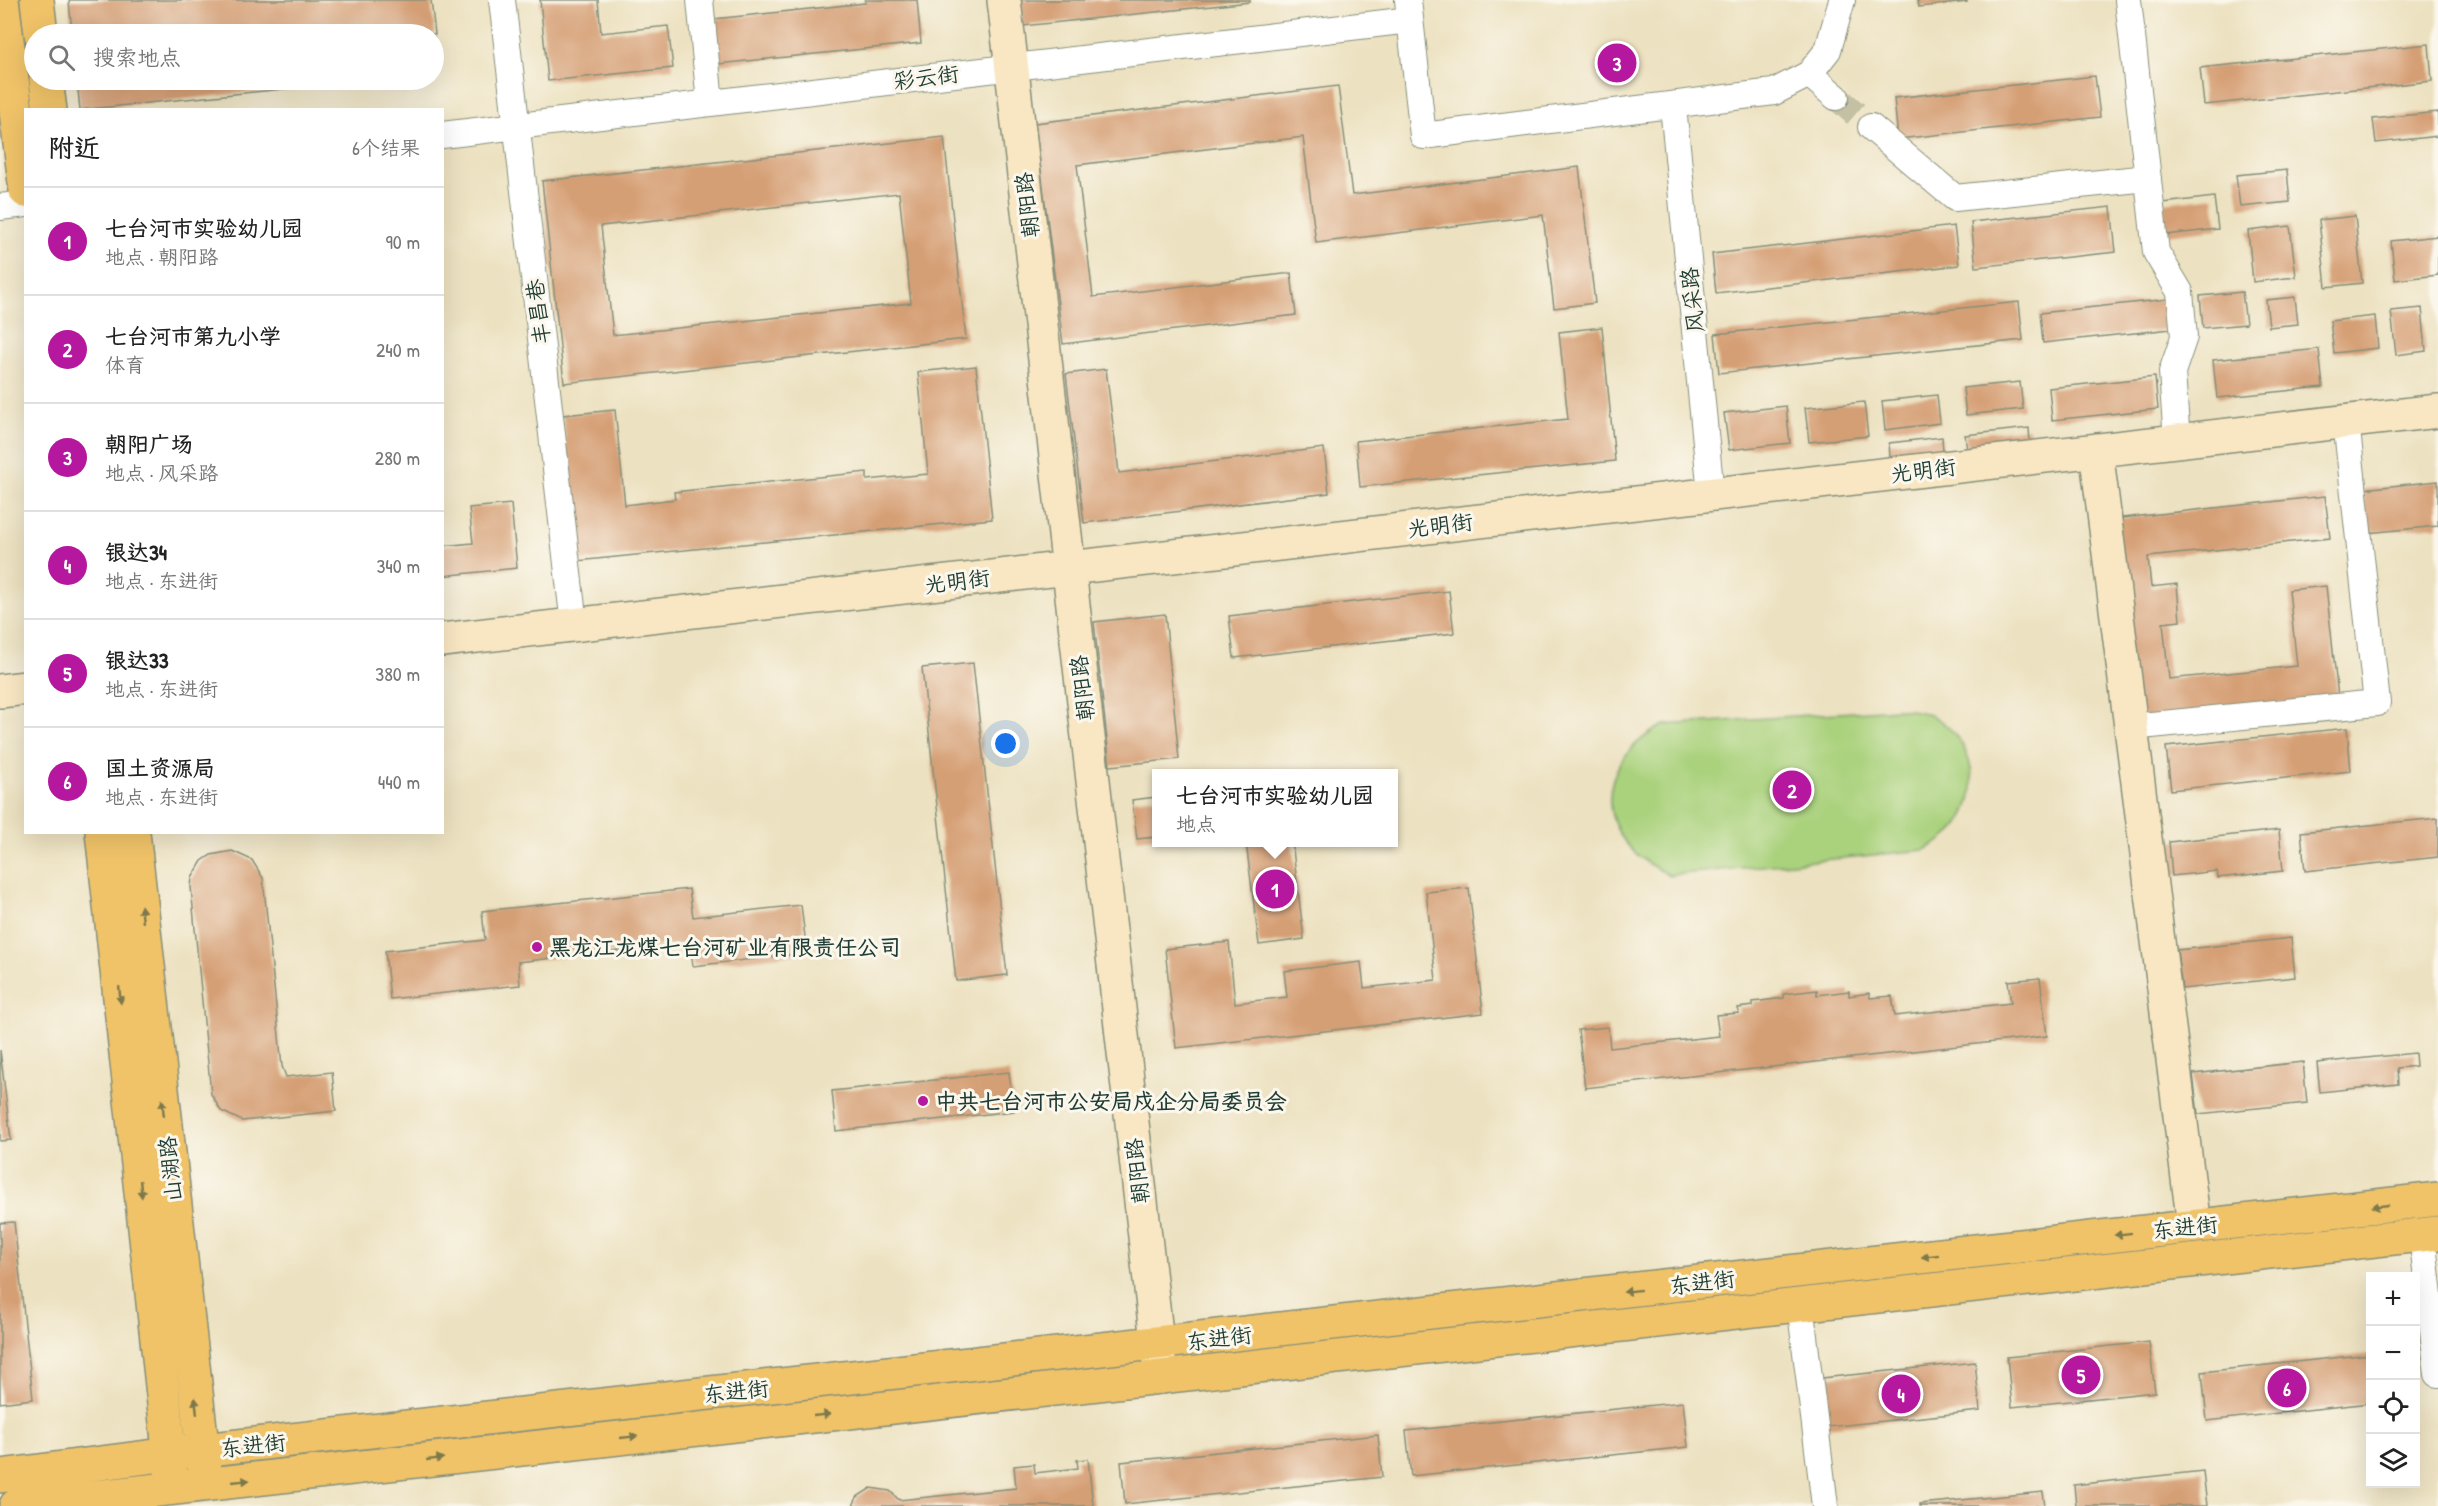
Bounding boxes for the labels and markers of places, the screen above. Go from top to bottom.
pin: 3 [1598,40,1636,86]
pin: 2 [1772,768,1812,812]
pin: 1 [1256,866,1294,912]
place label: 黑龙江龙煤七台河矿业有限责任公司 [549,932,901,962]
marker: 黑龙江龙煤七台河矿业有限责任公司 [530,940,544,954]
place label: 中共七台河市公安局戍企分局委员会 [935,1086,1287,1116]
marker: 中共七台河市公安局戍企分局委员会 [916,1094,930,1108]
pin: 5 [2062,1352,2100,1398]
pin: 6 [2268,1366,2306,1410]
pin: 4 [1882,1372,1920,1416]

